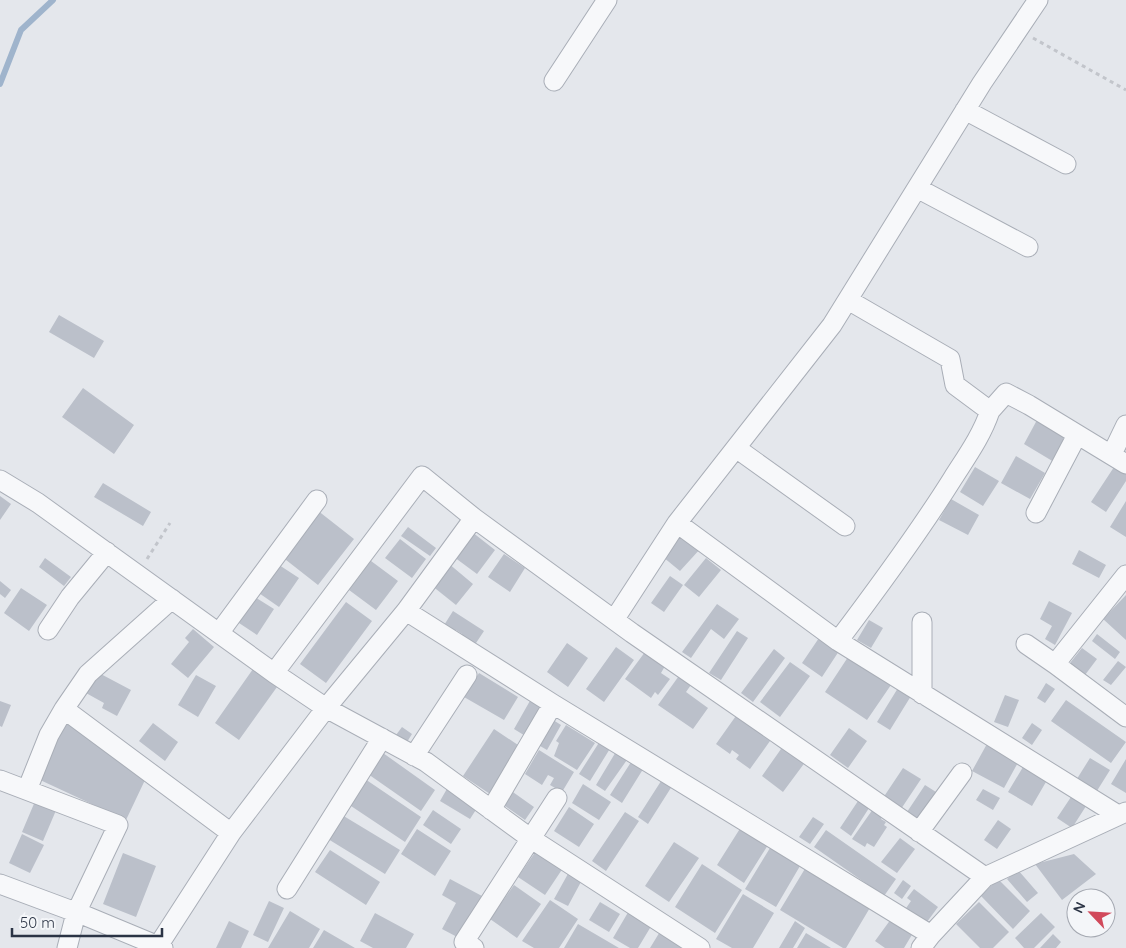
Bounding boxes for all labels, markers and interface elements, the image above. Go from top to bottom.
north arrow [1066,888,1116,938]
text: N [1069,899,1090,916]
scale bar [12,906,162,938]
text: 50 m [20,913,55,932]

